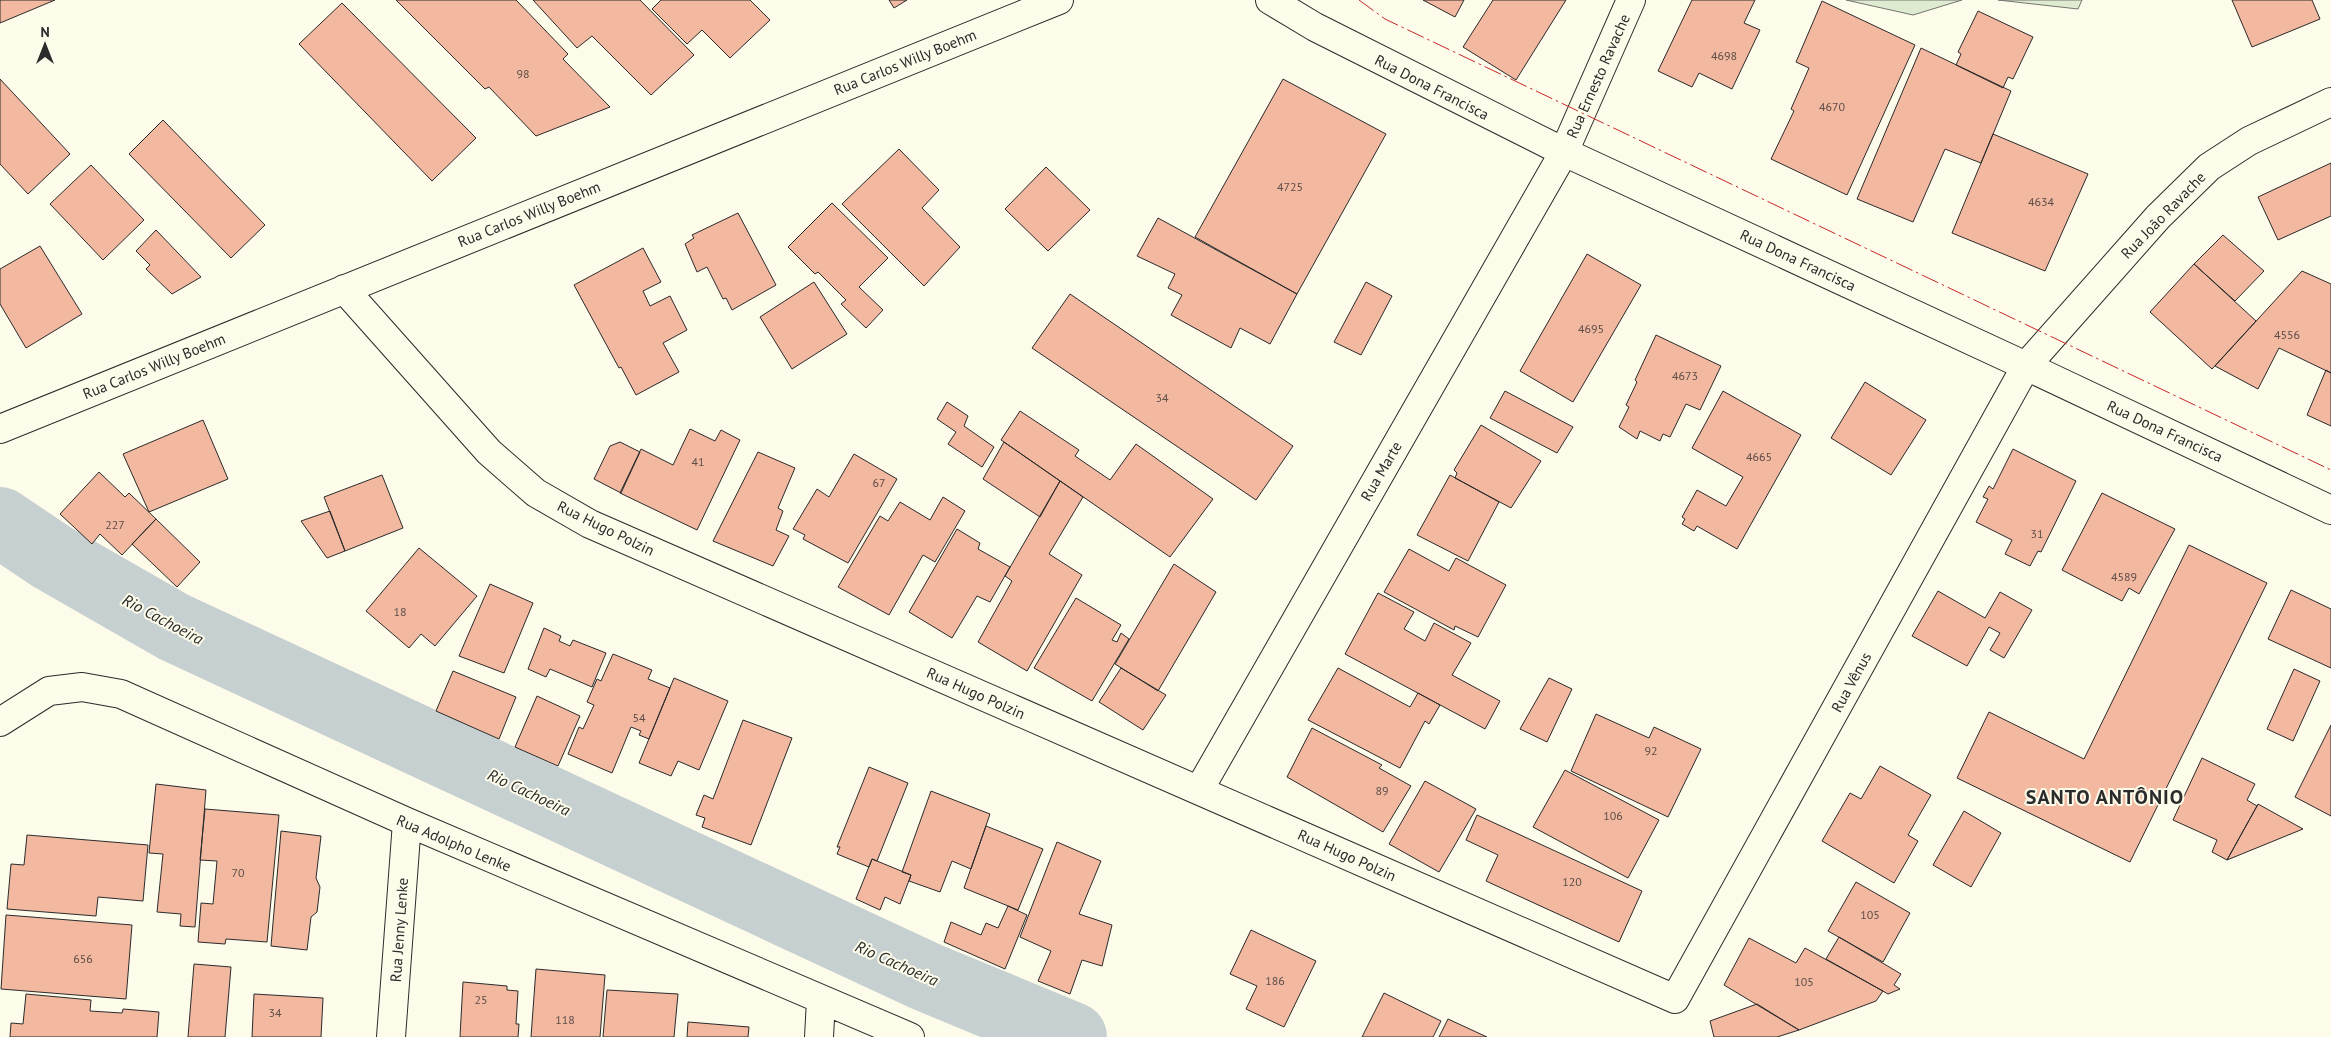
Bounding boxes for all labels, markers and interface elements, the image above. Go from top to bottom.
street label: Rua Ernesto Ravache [1562,11,1634,141]
north arrow [20,20,70,70]
text: N [40,23,50,41]
street label: Rua Carlos Willy Boehm [831,25,979,99]
house number: 4698 [1711,48,1737,63]
street label: Rua Dona Francisca [1372,50,1492,124]
house number: 98 [516,66,530,81]
house number: 4670 [1819,99,1846,114]
street label: Rua João Ravache [2117,168,2209,262]
street label: Rua Carlos Willy Boehm [455,177,603,251]
house number: 4725 [1277,179,1303,194]
house number: 4634 [2028,194,2055,209]
street label: Rua Dona Francisca [1737,225,1859,295]
house number: 4695 [1578,321,1604,336]
house number: 4556 [2274,327,2300,342]
street label: Rua Carlos Willy Boehm [80,329,228,403]
house number: 4673 [1672,368,1698,383]
house number: 34 [1155,390,1169,405]
street label: Rua Dona Francisca [2104,396,2226,466]
street label: Rua Marte [1356,438,1406,504]
house number: 4665 [1746,449,1772,464]
house number: 41 [691,454,705,469]
house number: 67 [872,475,886,490]
street label: Rua Hugo Polzin [554,496,658,560]
house number: 227 [105,517,125,532]
house number: 31 [2030,526,2044,541]
house number: 4589 [2111,569,2137,584]
water label: Rio Cachoeira [119,589,207,649]
house number: 18 [393,604,407,619]
street label: Rua Vênus [1827,649,1875,715]
street label: Rua Hugo Polzin [924,663,1028,723]
house number: 54 [632,710,646,725]
house number: 92 [1644,743,1658,758]
water label: Rio Cachoeira [485,764,574,820]
house number: 89 [1375,783,1389,798]
district label: SANTO ANTÔNIO [2026,784,2184,810]
house number: 106 [1603,808,1623,823]
street label: Rua Adolpho Lenke [394,810,514,876]
street label: Rua Hugo Polzin [1295,825,1399,885]
house number: 70 [231,865,245,880]
house number: 120 [1562,874,1582,889]
street label: Rua Jenny Lenke [386,877,412,983]
house number: 105 [1860,907,1880,922]
water label: Rio Cachoeira [852,936,942,990]
house number: 656 [73,951,93,966]
house number: 186 [1265,973,1285,988]
house number: 105 [1794,974,1814,989]
house number: 25 [474,992,488,1007]
house number: 34 [268,1005,282,1020]
house number: 118 [555,1012,575,1027]

